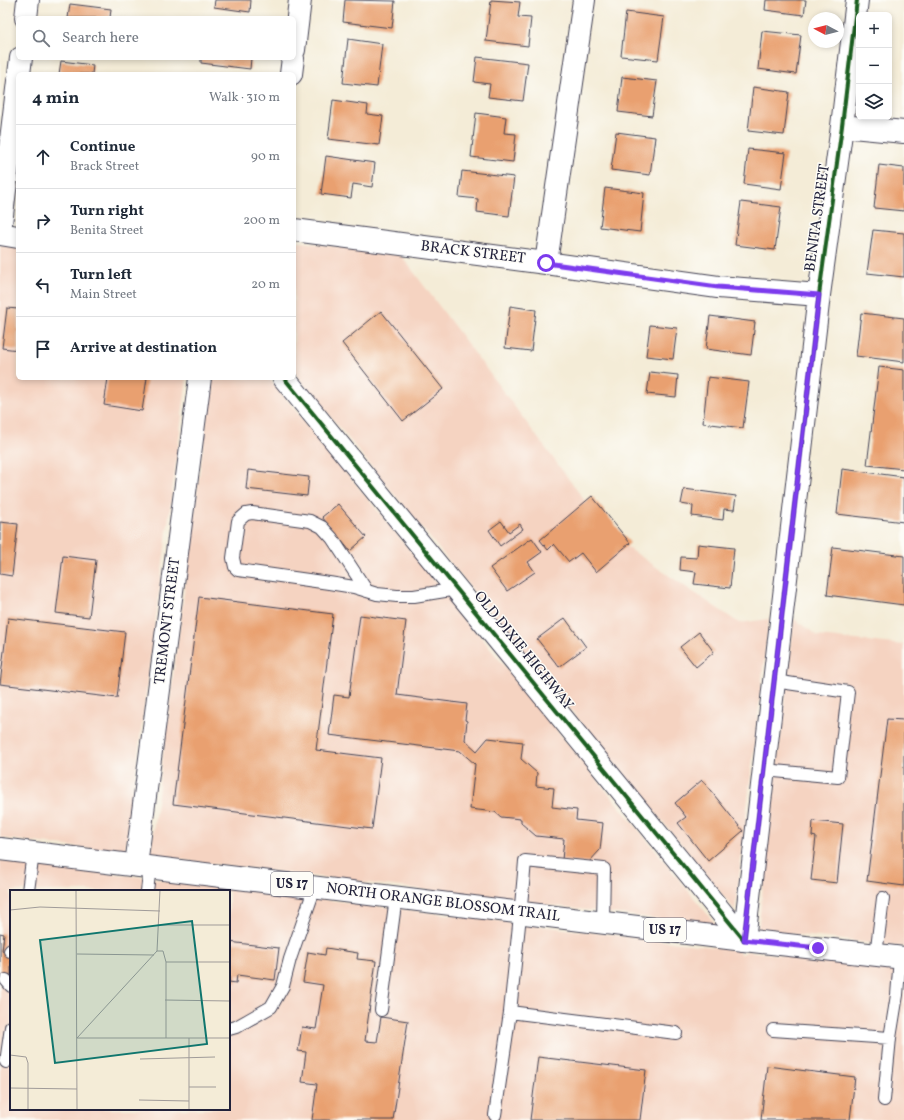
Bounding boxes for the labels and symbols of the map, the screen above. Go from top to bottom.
north arrow [808,12,844,48]
street label: BENITA STREET [800,163,836,273]
street label: BRACK STREET [419,236,527,270]
route start [537,254,555,272]
street label: TREMONT STREET [150,556,186,686]
street label: OLD DIXIE HIGHWAY [468,587,578,716]
road number: US 17 [271,872,313,896]
street label: NORTH ORANGE BLOSSOM TRAIL [325,878,562,928]
inset map [10,890,230,1110]
road number: US 17 [644,918,686,942]
route end [809,939,827,957]

